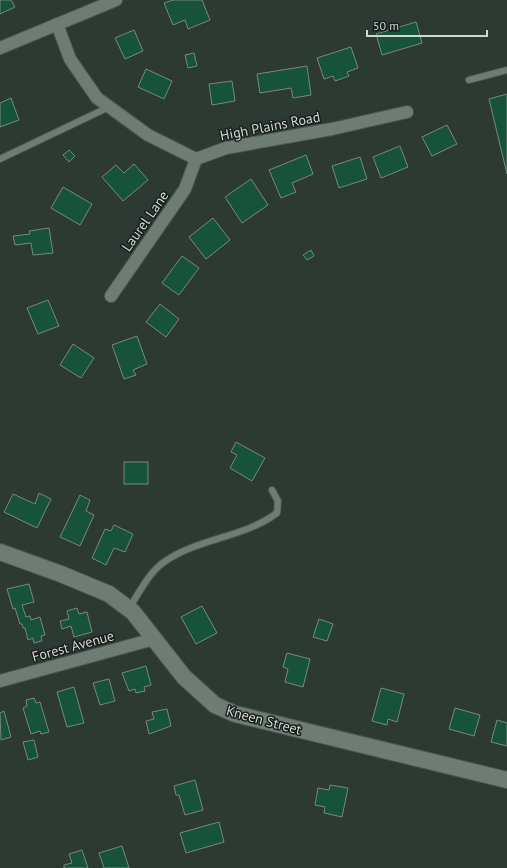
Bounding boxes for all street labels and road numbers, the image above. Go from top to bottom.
street label: High Plains Road [218,107,322,145]
street label: Laurel Lane [118,187,172,255]
street label: Forest Avenue [30,626,116,666]
street label: Kneen Street [224,701,304,739]

